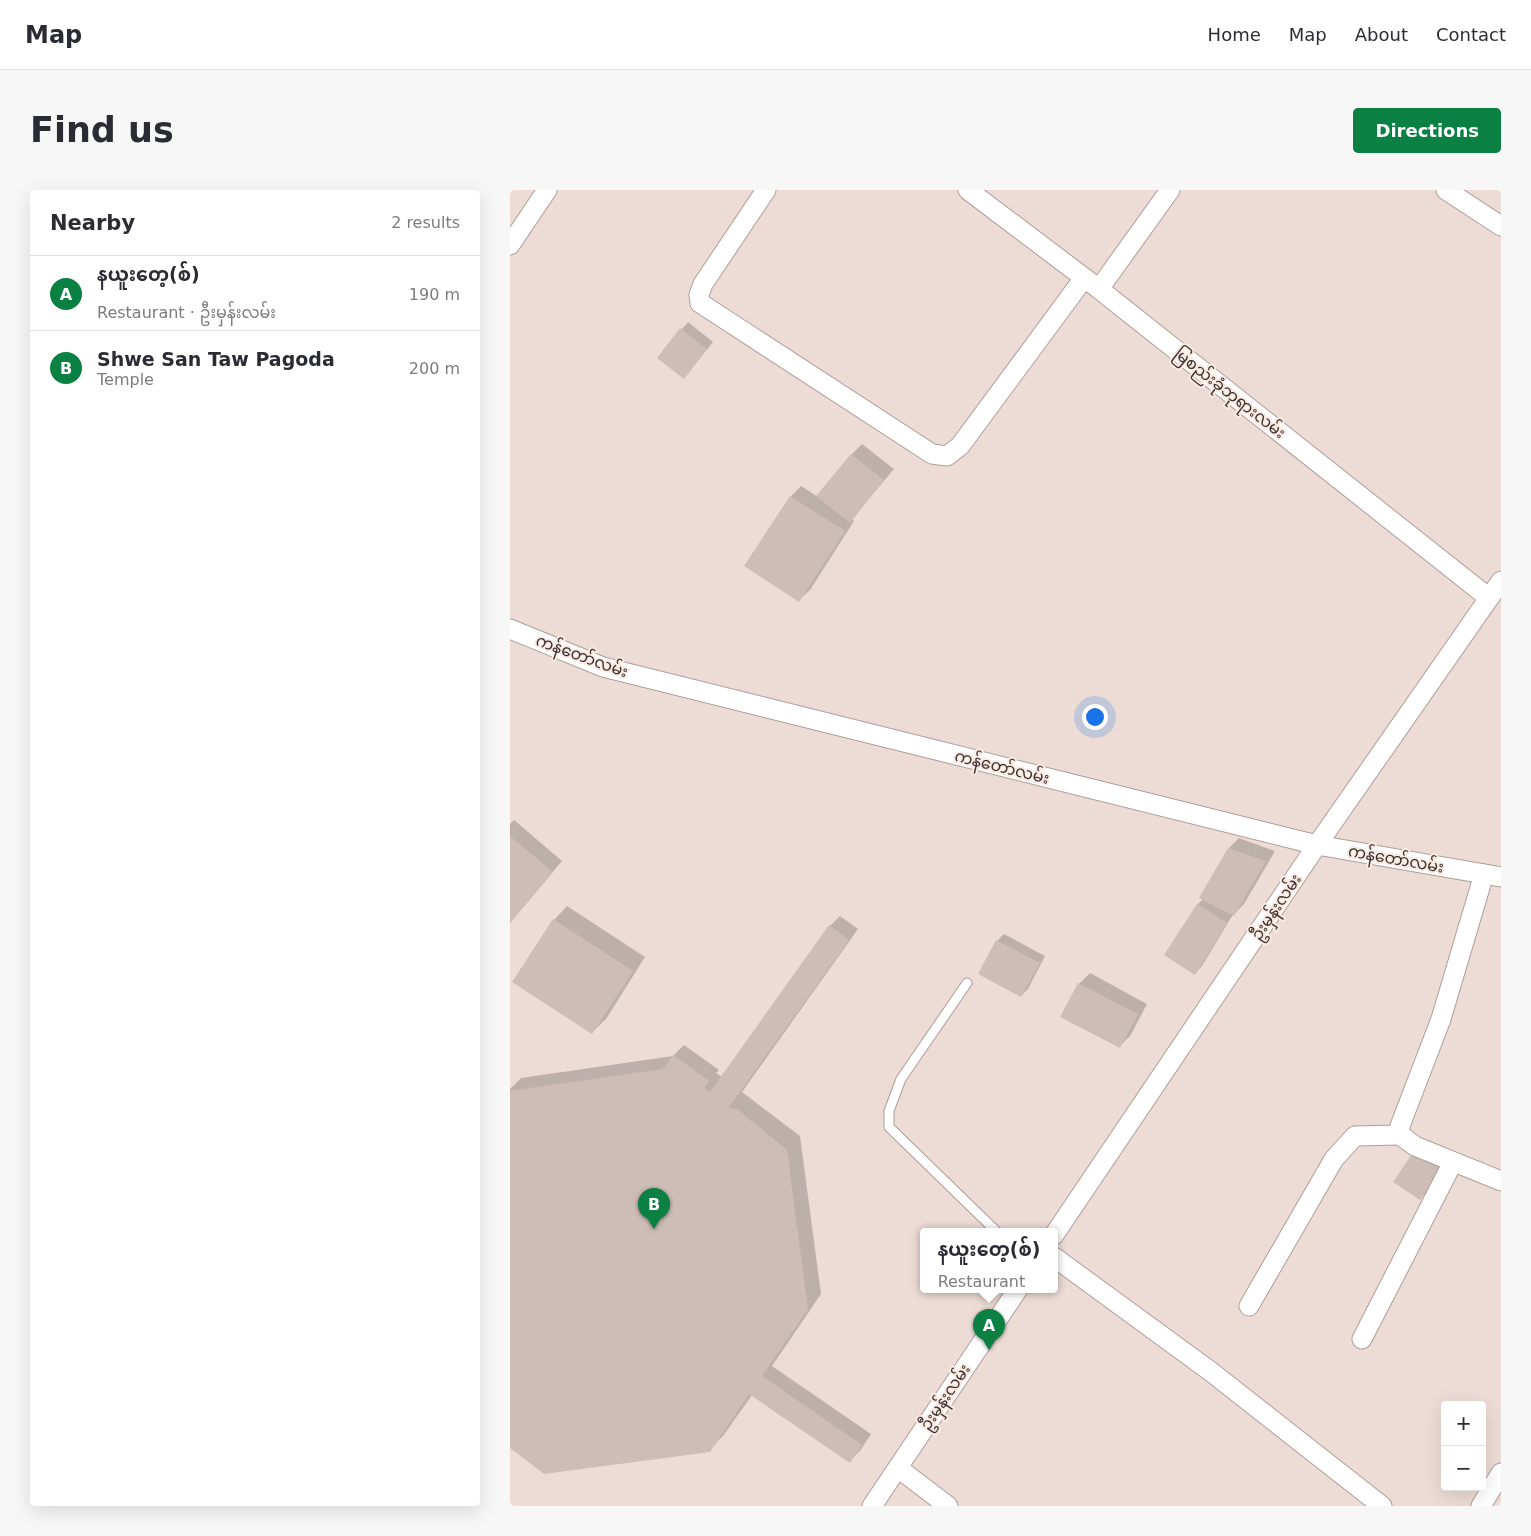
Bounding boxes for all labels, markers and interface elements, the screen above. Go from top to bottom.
text: Map [25,21,82,49]
text: Home [1208,24,1261,45]
text: Map [1289,24,1327,45]
text: About [1355,24,1408,45]
text: Contact [1436,24,1506,45]
button: Directions [1353,108,1501,153]
text: Find us [30,110,174,150]
text: Nearby [50,211,135,235]
text: 2 results [391,213,460,232]
text: နယူးတေ့(စ်) [97,263,200,285]
text: A [60,285,72,304]
text: 190 m [409,285,460,304]
text: Restaurant · ဦးမှန်းလမ်း [97,303,276,322]
street label: မြစည်းခုံဘုရားလမ်း [1168,342,1290,446]
text: Shwe San Taw Pagoda [97,348,335,370]
text: B [60,359,72,378]
text: 200 m [409,359,460,378]
text: Temple [97,370,154,389]
street label: ကန်တော်လမ်း [532,629,631,685]
your location [1082,704,1108,730]
street label: ကန်တော်လမ်း [952,744,1052,792]
street label: ကန်တော်လမ်း [1346,839,1446,881]
street label: ဦးမှန်းလမ်း [1245,869,1309,947]
pin: B [638,1188,670,1229]
popup [920,1228,1058,1293]
text: နယူးတေ့(စ်) [938,1238,1040,1260]
text: Restaurant [938,1272,1025,1291]
pin: A [973,1309,1005,1350]
street label: ဦးမှန်းလမ်း [914,1359,978,1437]
map controls [1441,1401,1486,1491]
button: + [1441,1401,1486,1446]
button: − [1441,1446,1486,1491]

